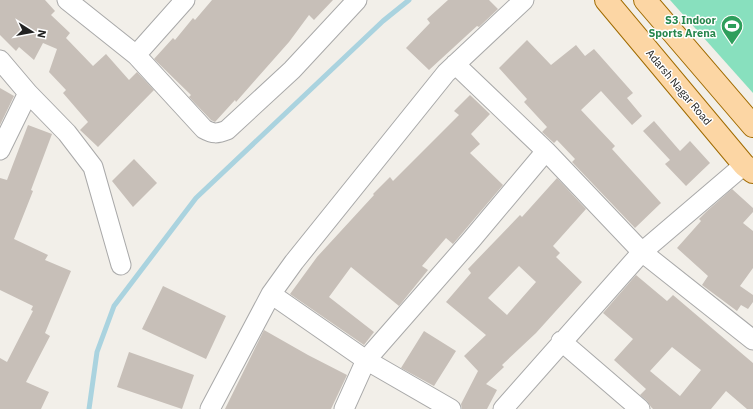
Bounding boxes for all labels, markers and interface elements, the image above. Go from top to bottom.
north arrow [12,12,52,52]
place label: S3 Indoor Sports Arena [648,13,717,40]
sports icon: S3 Indoor Sports Arena [719,13,745,46]
text: N [34,29,49,39]
street label: Adarsh Nagar Road [643,46,715,128]

